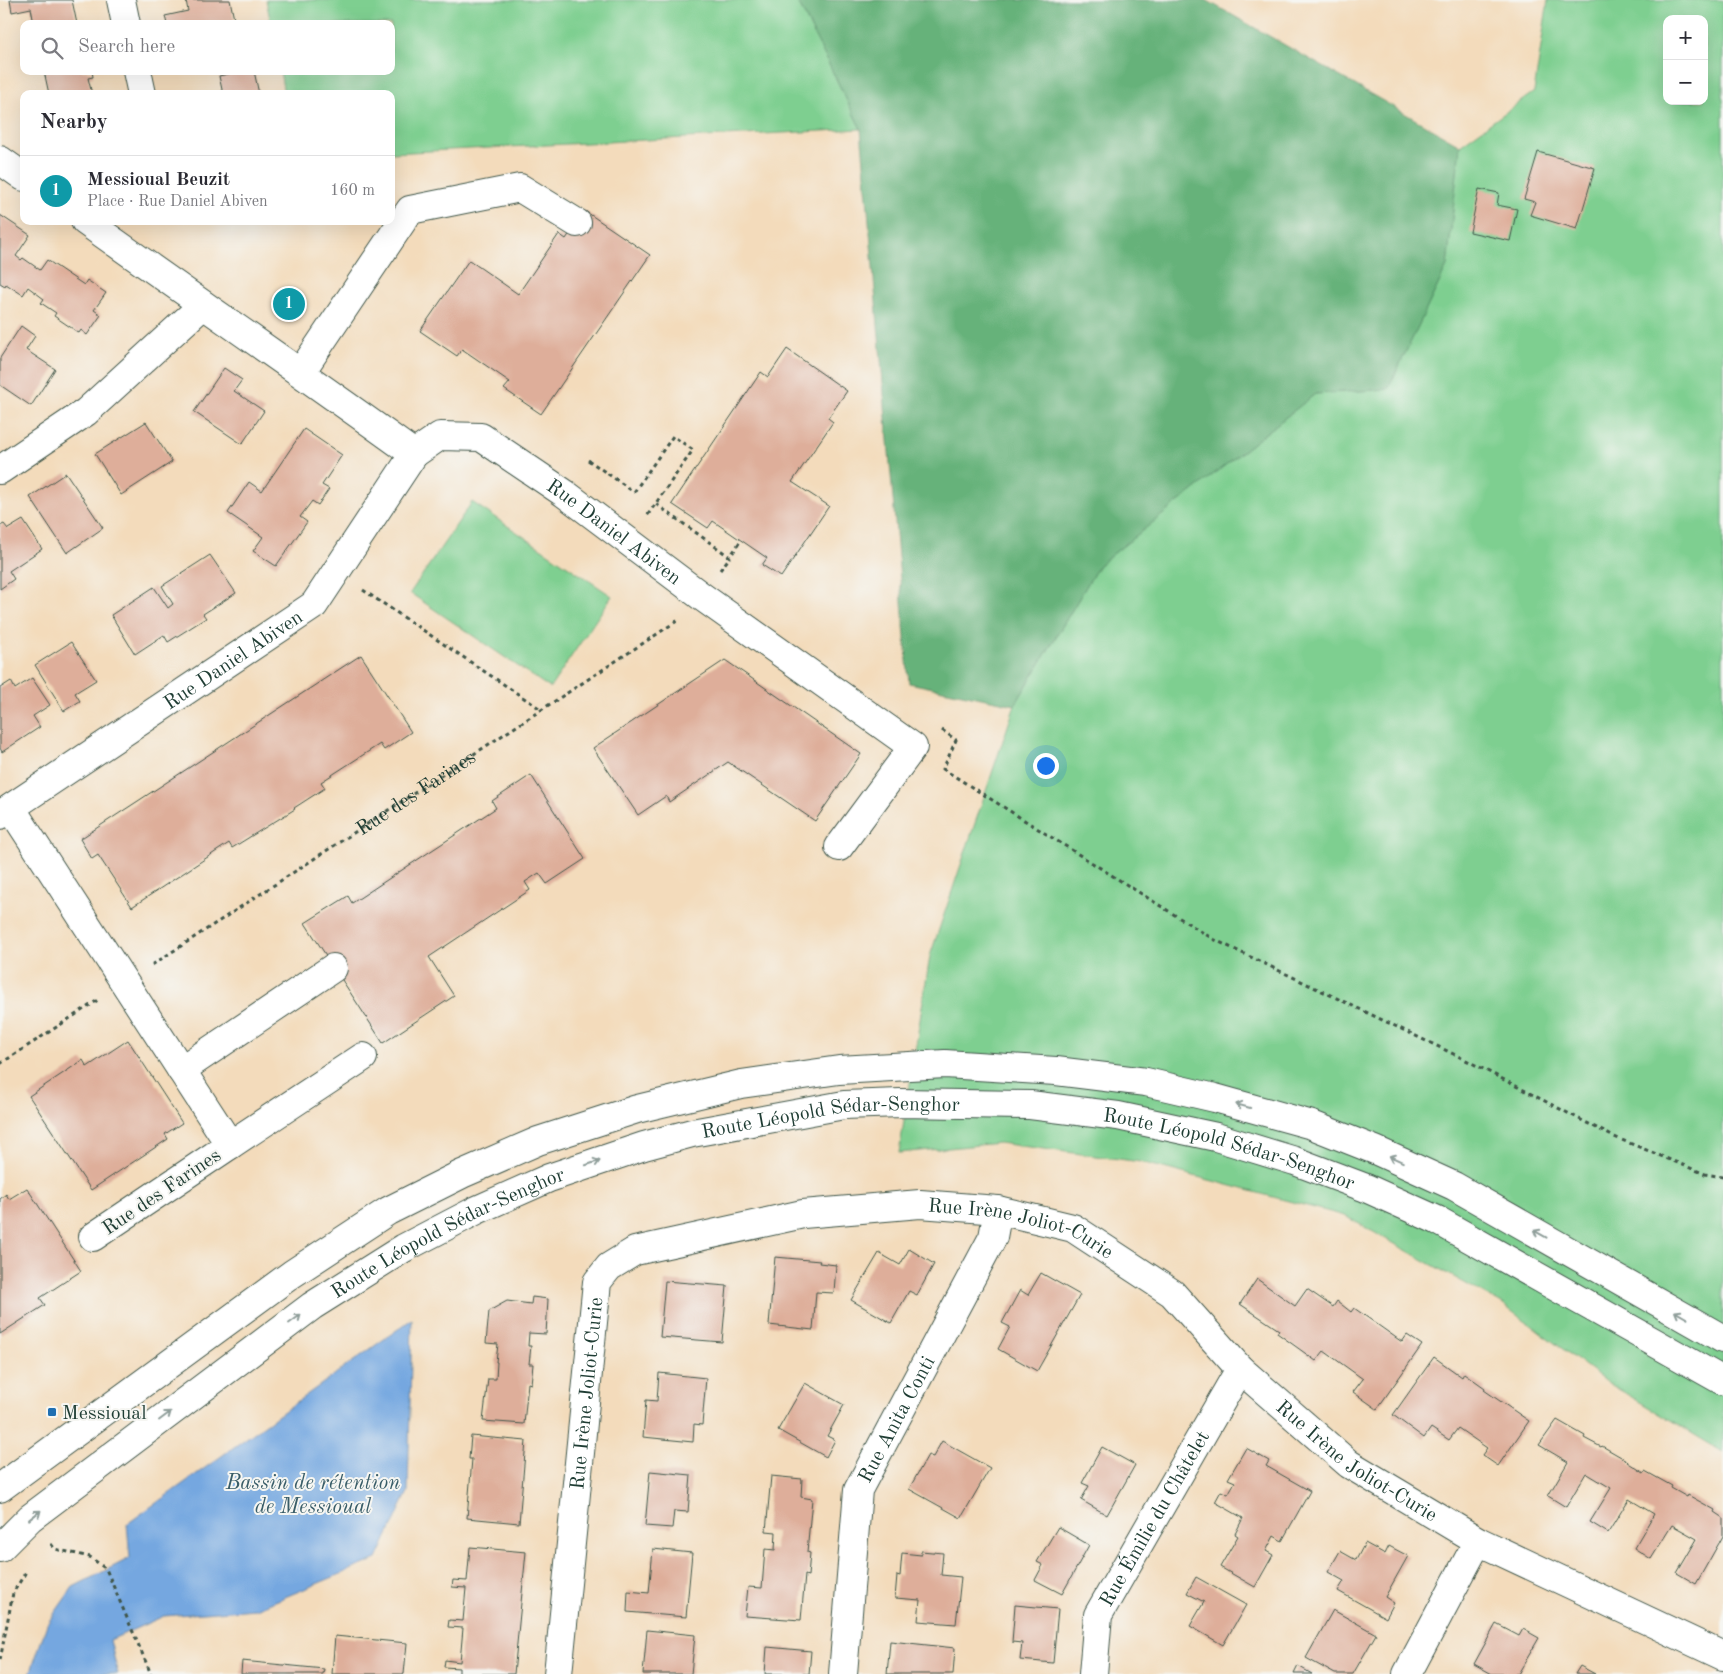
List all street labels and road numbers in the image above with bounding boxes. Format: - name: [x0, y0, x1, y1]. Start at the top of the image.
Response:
- street label: Rue Daniel Abiven: [542, 476, 684, 589]
- street label: Rue Daniel Abiven: [161, 607, 307, 714]
- street label: Rue des Farines: [353, 748, 480, 840]
- street label: Route Léopold Sédar-Senghor: [700, 1095, 960, 1143]
- street label: Route Léopold Sédar-Senghor: [1102, 1106, 1357, 1195]
- street label: Rue des Farines: [99, 1146, 225, 1240]
- street label: Route Léopold Sédar-Senghor: [328, 1166, 567, 1303]
- street label: Rue Irène Joliot-Curie: [927, 1197, 1116, 1263]
- street label: Rue Irène Joliot-Curie: [568, 1296, 607, 1491]
- street label: Rue Anita Conti: [856, 1353, 939, 1487]
- street label: Rue Irène Joliot-Curie: [1272, 1397, 1440, 1526]
- street label: Rue Émilie du Châtelet: [1097, 1428, 1214, 1610]

